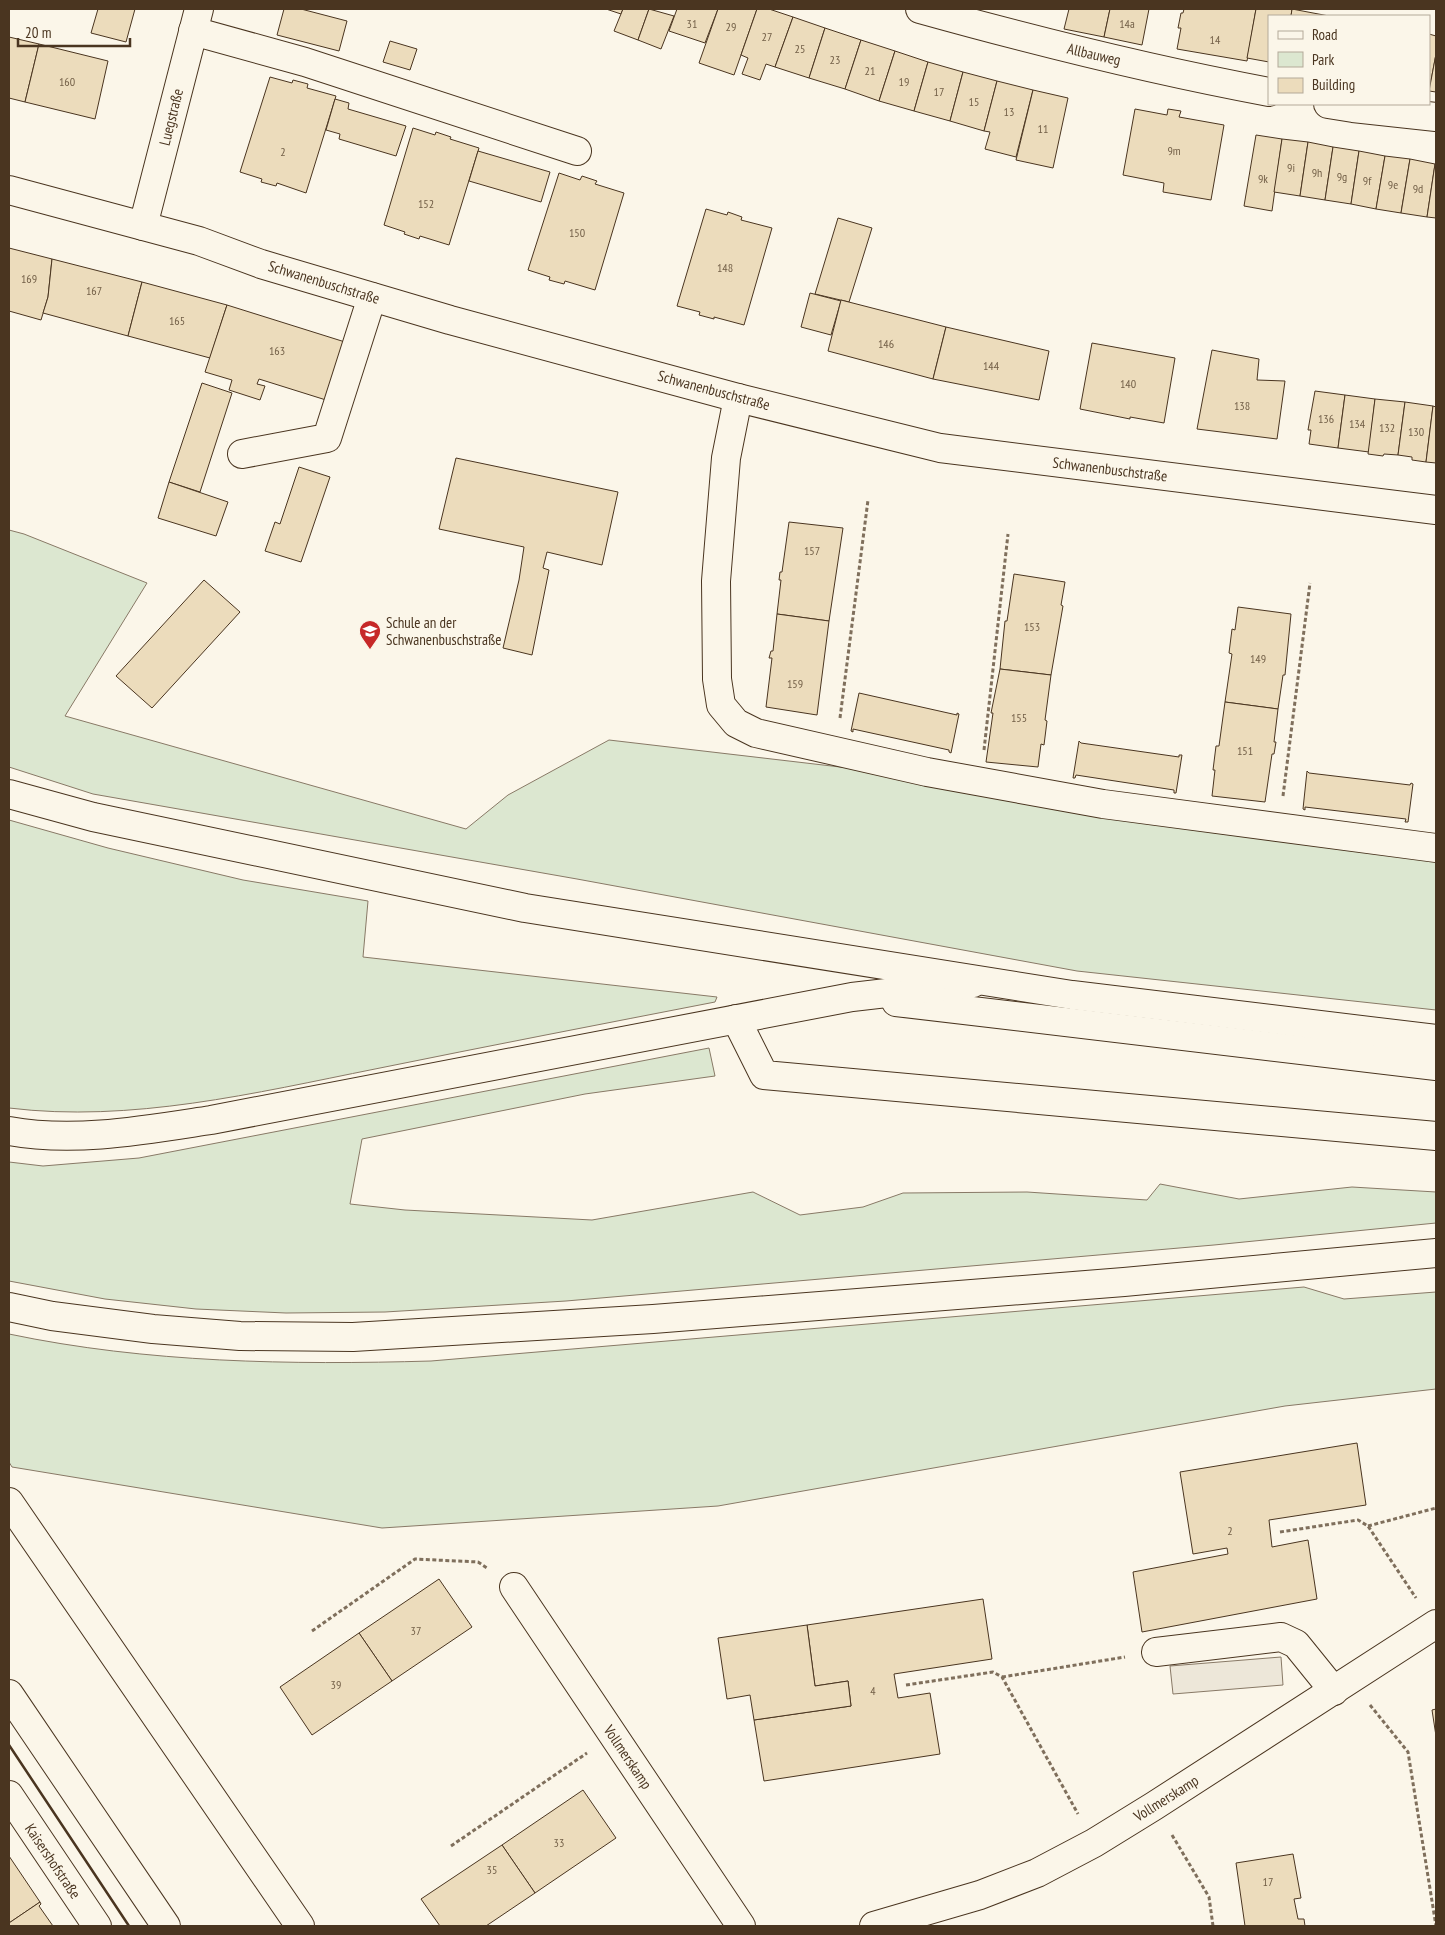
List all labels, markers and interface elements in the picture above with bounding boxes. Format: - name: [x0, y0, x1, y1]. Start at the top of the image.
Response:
- scale bar: [18, 15, 130, 47]
- legend: [1268, 15, 1430, 105]
- house number: 31: [687, 16, 697, 31]
- house number: 14a: [1119, 16, 1135, 31]
- house number: 29: [726, 19, 736, 34]
- text: 20 m: [25, 23, 51, 42]
- text: Road: [1312, 25, 1338, 44]
- house number: 27: [762, 29, 772, 44]
- house number: 14: [1210, 32, 1221, 47]
- street label: Allbauweg: [1065, 39, 1123, 69]
- house number: 25: [795, 41, 805, 56]
- text: Park: [1312, 50, 1334, 69]
- house number: 23: [830, 52, 840, 67]
- house number: 21: [865, 63, 875, 78]
- house number: 160: [59, 74, 75, 89]
- house number: 19: [899, 74, 909, 89]
- text: Building: [1312, 75, 1355, 94]
- house number: 17: [934, 84, 944, 99]
- street label: Luegstraße: [155, 87, 187, 147]
- house number: 15: [969, 94, 979, 109]
- house number: 13: [1004, 104, 1014, 119]
- house number: 11: [1038, 121, 1048, 136]
- house number: 9m: [1167, 143, 1181, 158]
- house number: 2: [280, 144, 286, 159]
- house number: 9i: [1287, 160, 1295, 175]
- house number: 9h: [1312, 165, 1322, 180]
- house number: 9g: [1337, 169, 1347, 184]
- house number: 9k: [1258, 171, 1268, 186]
- house number: 9f: [1363, 173, 1372, 188]
- house number: 9e: [1388, 177, 1398, 192]
- house number: 9d: [1413, 181, 1423, 196]
- house number: 152: [418, 196, 434, 211]
- house number: 150: [569, 225, 585, 240]
- street label: Schwanenbuschstraße: [266, 256, 382, 308]
- house number: 148: [717, 260, 733, 275]
- house number: 169: [21, 271, 37, 286]
- house number: 167: [86, 283, 102, 298]
- house number: 165: [169, 313, 185, 328]
- house number: 146: [878, 336, 894, 351]
- house number: 163: [269, 343, 285, 358]
- house number: 144: [983, 358, 1000, 373]
- street label: Schwanenbuschstraße: [656, 366, 772, 414]
- house number: 140: [1120, 376, 1136, 391]
- house number: 138: [1234, 398, 1250, 413]
- house number: 136: [1318, 411, 1334, 426]
- house number: 134: [1349, 416, 1366, 431]
- house number: 132: [1379, 420, 1395, 435]
- house number: 130: [1408, 424, 1424, 439]
- street label: Schwanenbuschstraße: [1052, 453, 1168, 485]
- house number: 157: [804, 543, 820, 558]
- place label: Schule an der Schwanenbuschstraße: [386, 613, 501, 649]
- school or university icon: Schule an der Schwanenbuschstraße: [358, 619, 382, 650]
- house number: 153: [1024, 619, 1040, 634]
- house number: 149: [1250, 651, 1266, 666]
- house number: 159: [787, 676, 803, 691]
- house number: 155: [1011, 710, 1027, 725]
- house number: 151: [1237, 743, 1253, 758]
- house number: 2: [1227, 1523, 1233, 1538]
- house number: 37: [411, 1623, 421, 1638]
- house number: 39: [331, 1677, 341, 1692]
- house number: 4: [870, 1683, 876, 1698]
- street label: Vollmerskamp: [599, 1721, 656, 1793]
- street label: Vollmerskamp: [1129, 1771, 1202, 1826]
- street label: Kaisershofstraße: [21, 1820, 85, 1902]
- house number: 33: [554, 1835, 564, 1850]
- house number: 35: [487, 1862, 497, 1877]
- house number: 17: [1263, 1874, 1273, 1889]

